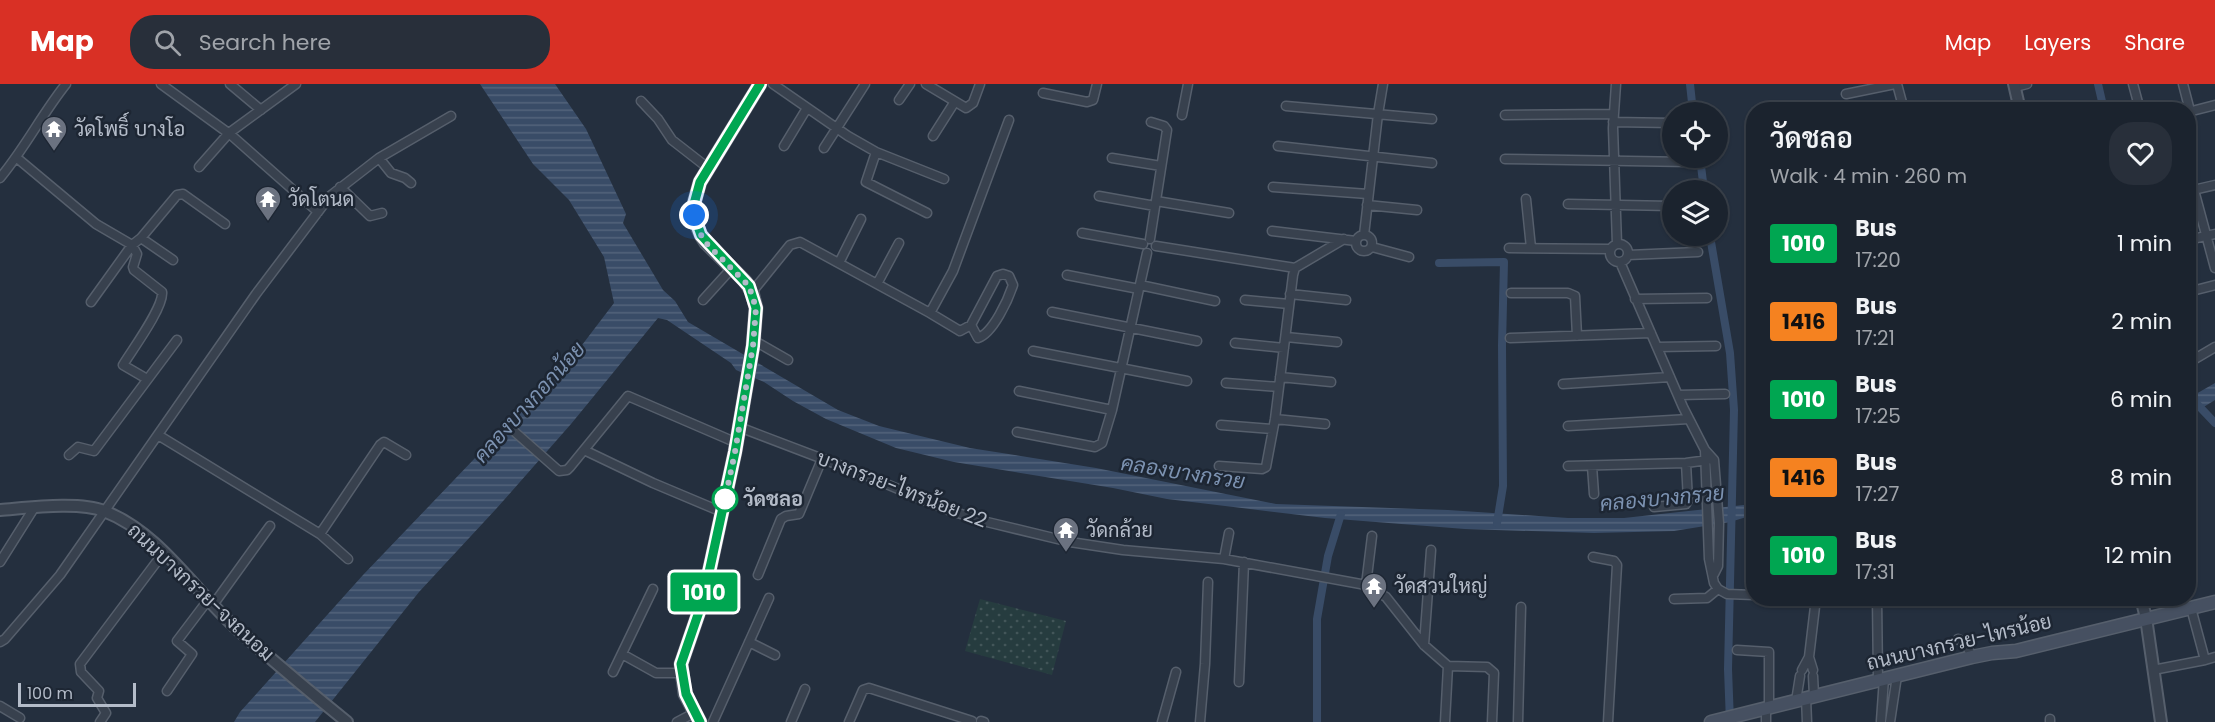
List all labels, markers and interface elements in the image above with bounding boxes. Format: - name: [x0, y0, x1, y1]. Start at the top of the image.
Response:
- search box: [130, 15, 550, 69]
- text: Map: [30, 22, 94, 61]
- icon: search: [151, 26, 184, 59]
- text: Search here: [199, 27, 331, 58]
- text: Map: [1945, 28, 1991, 57]
- text: Layers: [2024, 28, 2091, 57]
- text: Share: [2124, 28, 2185, 57]
- map controls: [1662, 102, 1728, 246]
- button: locate: [1662, 102, 1728, 168]
- place label: วัดโพธิ์ บางโอ: [74, 111, 185, 143]
- temple icon: วัดโพธิ์ บางโอ: [39, 114, 69, 152]
- text: วัดชลอ: [1770, 119, 1853, 158]
- button: heart: [2109, 122, 2172, 185]
- text: Walk · 4 min · 260 m: [1770, 162, 1967, 190]
- button: layers: [1662, 180, 1728, 246]
- temple icon: วัดโตนด: [253, 184, 283, 222]
- place label: วัดโตนด: [288, 185, 354, 213]
- your location: [679, 200, 709, 230]
- text: Bus: [1855, 213, 1897, 244]
- text: 1 min: [2117, 228, 2172, 259]
- text: 1010: [1782, 229, 1825, 258]
- text: 17:20: [1855, 246, 1901, 274]
- text: Bus: [1855, 291, 1897, 322]
- text: 2 min: [2111, 306, 2172, 337]
- text: 1416: [1782, 307, 1825, 336]
- text: 17:21: [1855, 324, 1895, 352]
- water label: คลองบางกอกน้อย: [467, 335, 591, 469]
- text: Bus: [1855, 369, 1897, 400]
- text: 6 min: [2110, 384, 2172, 415]
- text: 1010: [1782, 385, 1825, 414]
- text: 17:25: [1855, 402, 1901, 430]
- street label: บางกรวย-ไทรน้อย 22: [813, 444, 991, 534]
- text: Bus: [1855, 447, 1897, 478]
- water label: คลองบางกรวย: [1119, 448, 1247, 496]
- text: 8 min: [2110, 462, 2172, 493]
- text: 1416: [1782, 463, 1825, 492]
- water label: คลองบางกรวย: [1598, 478, 1726, 518]
- text: 17:27: [1855, 480, 1899, 508]
- place label: วัดชลอ: [743, 485, 803, 513]
- marker: วัดชลอ: [712, 486, 738, 512]
- temple icon: วัดกล้วย: [1051, 515, 1081, 553]
- place label: วัดกล้วย: [1086, 516, 1153, 544]
- street label: ถนนบางกรวย-จงถนอม: [122, 517, 280, 667]
- text: Bus: [1855, 525, 1897, 556]
- text: 12 min: [2104, 540, 2172, 571]
- text: 1010: [1782, 541, 1825, 570]
- text: 17:31: [1855, 558, 1895, 586]
- temple icon: วัดสวนใหญ่: [1359, 571, 1389, 609]
- line badge: 1010: [662, 572, 746, 612]
- place label: วัดสวนใหญ่: [1394, 572, 1488, 600]
- text: 1010: [682, 578, 726, 607]
- street label: ถนนบางกรวย-ไทรน้อย: [1864, 607, 2054, 677]
- scale bar: [18, 680, 136, 708]
- text: 100 m: [27, 682, 73, 705]

